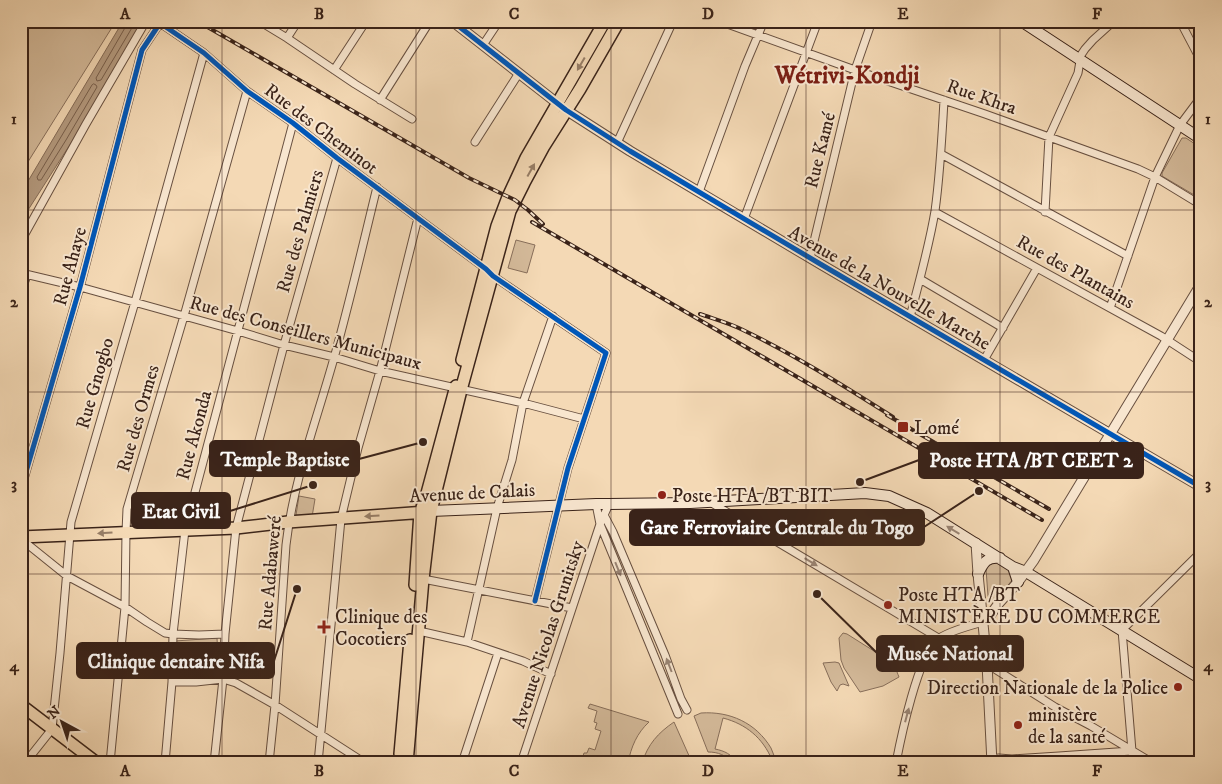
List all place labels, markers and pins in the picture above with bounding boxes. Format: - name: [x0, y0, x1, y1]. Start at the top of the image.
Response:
- place label: Lomé: [914, 417, 959, 440]
- marker: Lomé: [896, 420, 910, 434]
- callout: Temple Baptiste: [210, 441, 359, 476]
- callout: Poste HTA /BT CEET 2: [919, 443, 1143, 478]
- place label: Poste HTA /BT BIT: [672, 485, 833, 508]
- marker: Poste HTA /BT BIT: [656, 489, 668, 501]
- callout: Etat Civil: [132, 493, 230, 528]
- callout: Gare Ferroviaire Centrale du Togo: [630, 510, 924, 545]
- place label: Poste HTA /BT MINISTÈRE DU COMMERCE: [898, 584, 1160, 629]
- marker: Poste HTA /BT MINISTÈRE DU COMMERCE: [882, 599, 894, 611]
- place label: Clinique des Cocotiers: [335, 606, 427, 651]
- marker: Clinique des Cocotiers: [317, 620, 331, 634]
- callout: Musée National: [877, 636, 1023, 671]
- callout: Clinique dentaire Nifa: [77, 643, 274, 678]
- place label: Direction Nationale de la Police: [927, 677, 1168, 700]
- marker: Direction Nationale de la Police: [1172, 681, 1184, 693]
- place label: ministère de la santé: [1028, 704, 1106, 749]
- marker: ministère de la santé: [1012, 719, 1024, 731]

